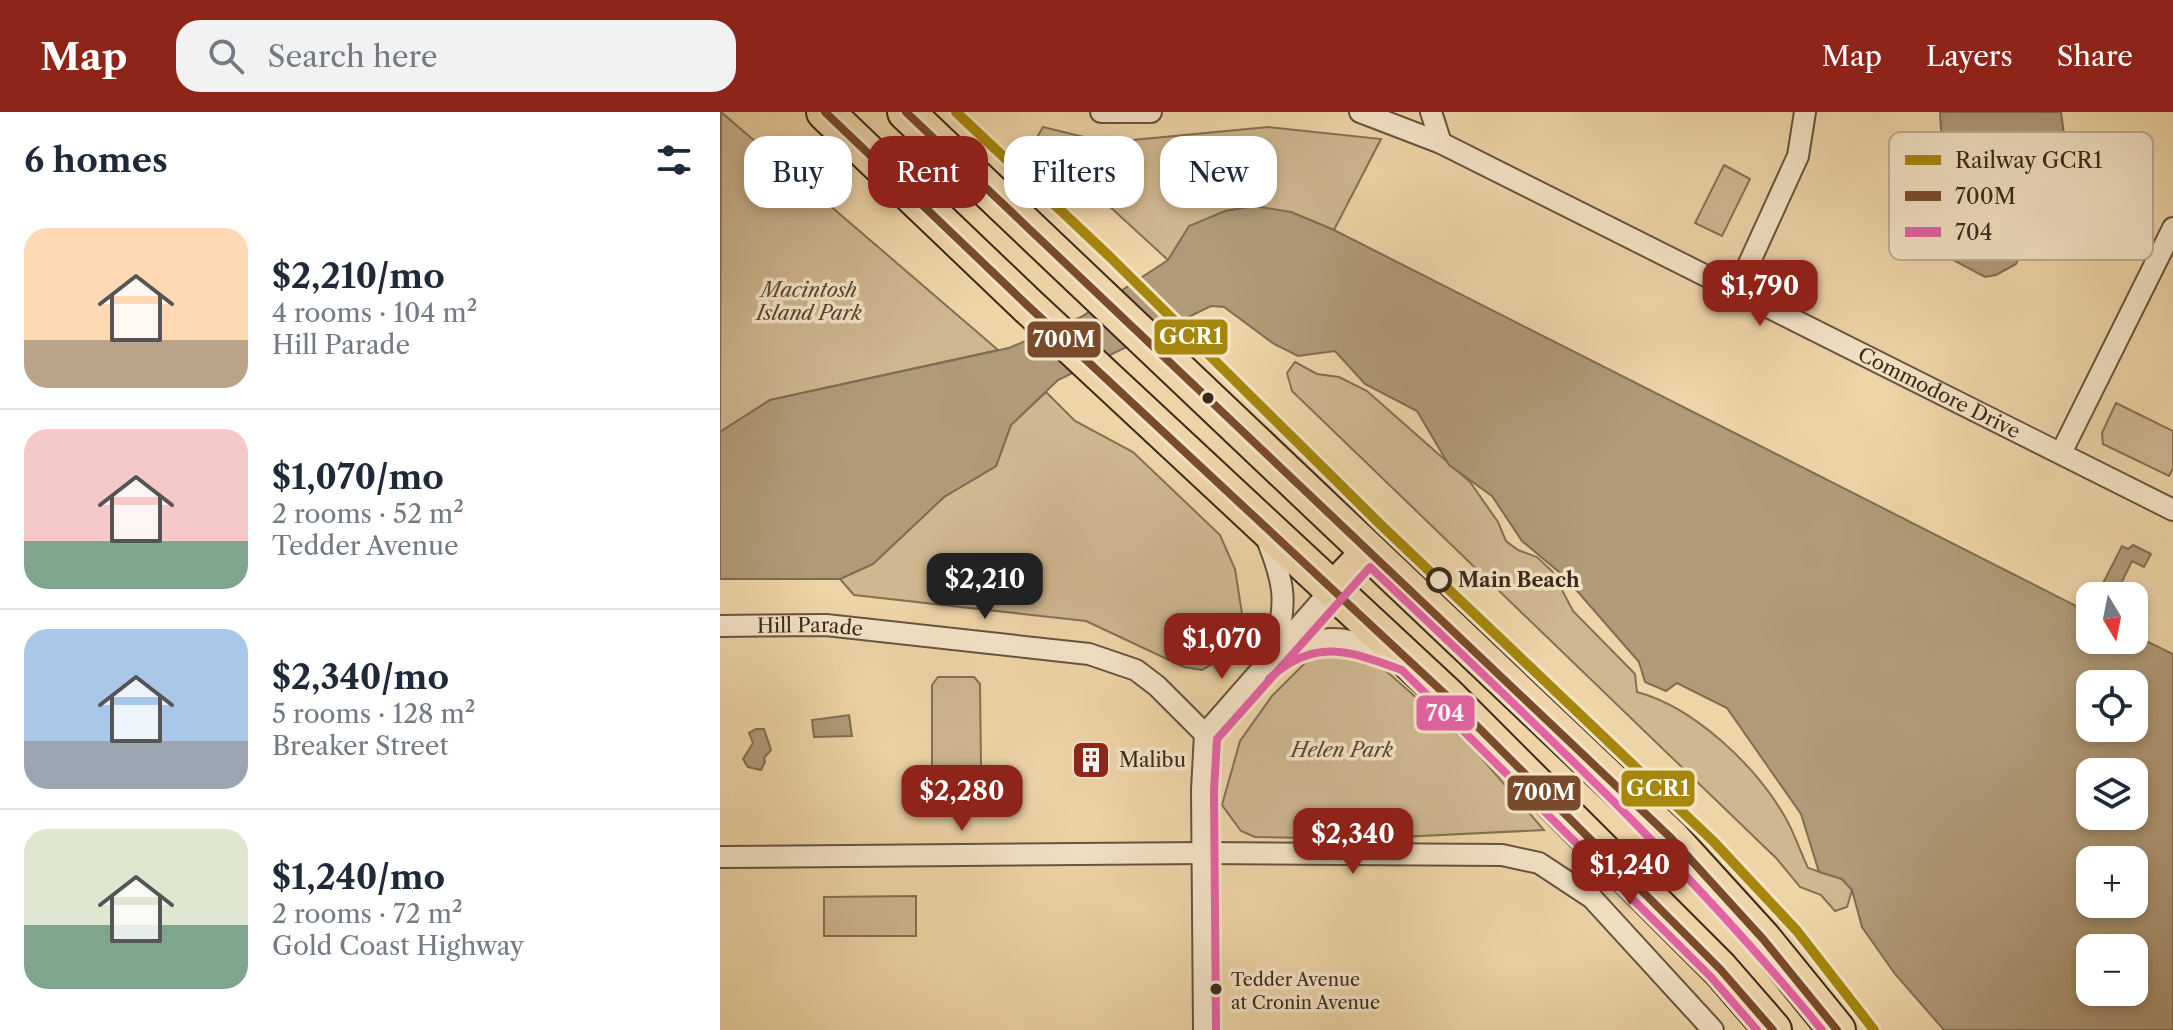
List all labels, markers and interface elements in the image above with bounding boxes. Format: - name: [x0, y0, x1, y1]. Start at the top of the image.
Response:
- search box: [176, 20, 736, 92]
- text: Map: [40, 33, 128, 80]
- icon: search: [204, 34, 248, 78]
- text: Search here: [268, 38, 438, 75]
- text: Map: [1822, 39, 1882, 73]
- text: Layers: [1926, 39, 2013, 73]
- text: Share: [2057, 39, 2133, 73]
- legend: [1889, 132, 2153, 260]
- chip: Buy: [744, 136, 852, 208]
- chip: Rent: [868, 136, 988, 208]
- chip: Filters: [1004, 136, 1144, 208]
- chip: New: [1160, 136, 1277, 208]
- icon: filters: [652, 138, 696, 182]
- text: 6 homes: [24, 139, 168, 181]
- text: Railway GCR1: [1955, 147, 2103, 174]
- text: 700M: [1955, 183, 2016, 210]
- text: 704: [1955, 219, 1993, 246]
- text: $2,210/mo: [272, 255, 445, 297]
- icon: home: [88, 260, 184, 356]
- pin: $1,790: [1695, 260, 1825, 328]
- text: $1,790: [1721, 270, 1799, 302]
- park label: Macintosh Island Park: [754, 278, 862, 325]
- text: 4 rooms · 104 m²: [272, 297, 477, 329]
- line badge: GCR1: [1153, 318, 1229, 356]
- line badge: 700M: [1026, 320, 1102, 359]
- text: GCR1: [1159, 323, 1223, 350]
- text: 700M: [1033, 326, 1095, 353]
- text: Hill Parade: [272, 329, 410, 361]
- street label: Commodore Drive: [1854, 342, 2024, 443]
- unlabelled marker: [1200, 390, 1216, 406]
- text: $1,070/mo: [272, 456, 444, 498]
- icon: home: [88, 461, 184, 557]
- text: 2 rooms · 52 m²: [272, 498, 464, 530]
- text: Tedder Avenue: [272, 530, 459, 562]
- pin: $2,210: [920, 553, 1050, 621]
- text: $2,210: [945, 563, 1025, 595]
- marker: Main Beach: [1427, 568, 1451, 592]
- place label: Main Beach: [1458, 568, 1580, 592]
- north arrow: [2076, 582, 2148, 654]
- map controls: [2076, 582, 2148, 1006]
- street label: Hill Parade: [757, 613, 864, 641]
- pin: $1,070: [1157, 613, 1287, 681]
- text: $1,070: [1182, 623, 1262, 655]
- text: $2,340/mo: [272, 656, 449, 698]
- icon: home: [88, 661, 184, 757]
- button: locate: [2076, 670, 2148, 742]
- line badge: 704: [1415, 694, 1476, 732]
- text: 5 rooms · 128 m²: [272, 698, 475, 730]
- text: 704: [1426, 700, 1464, 727]
- text: Breaker Street: [272, 730, 449, 762]
- park label: Helen Park: [1289, 738, 1394, 762]
- building icon: Malibu: [1070, 739, 1112, 781]
- place label: Malibu: [1119, 748, 1186, 772]
- button: layers: [2076, 758, 2148, 830]
- pin: $2,280: [897, 765, 1027, 833]
- line badge: GCR1: [1620, 769, 1696, 808]
- line badge: 700M: [1506, 774, 1582, 812]
- text: $2,280: [920, 775, 1004, 807]
- text: GCR1: [1626, 775, 1690, 802]
- text: 700M: [1513, 779, 1575, 806]
- pin: $2,340: [1288, 808, 1418, 876]
- text: $2,340: [1311, 818, 1395, 850]
- pin: $1,240: [1565, 839, 1695, 907]
- button: +: [2076, 846, 2148, 918]
- text: $1,240: [1590, 849, 1670, 881]
- text: $1,240/mo: [272, 856, 445, 898]
- icon: home: [88, 861, 184, 957]
- text: 2 rooms · 72 m²: [272, 898, 463, 930]
- text: Gold Coast Highway: [272, 930, 524, 962]
- button: −: [2076, 934, 2148, 1006]
- place label: Tedder Avenue at Cronin Avenue: [1231, 969, 1380, 1014]
- marker: Tedder Avenue at Cronin Avenue: [1208, 981, 1224, 997]

